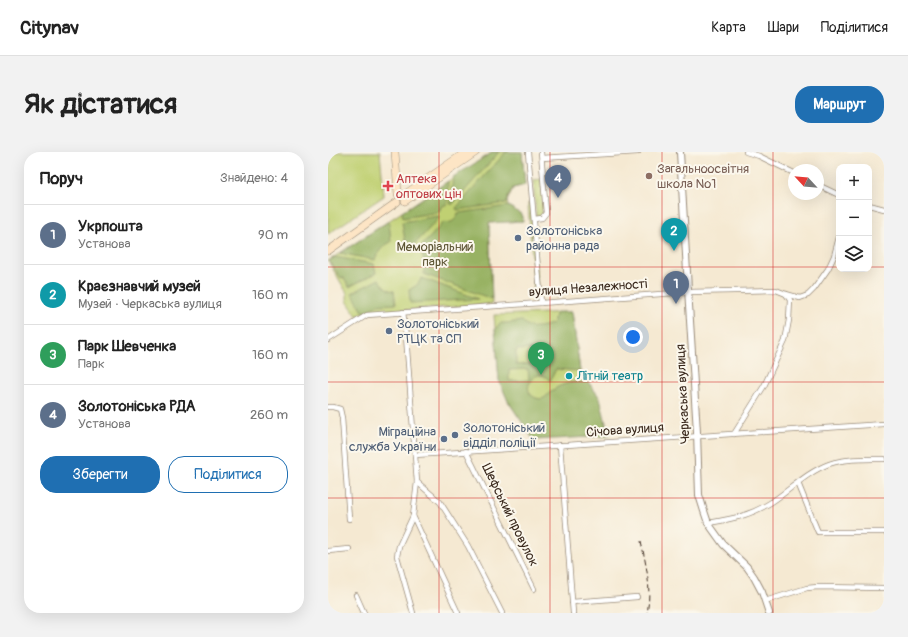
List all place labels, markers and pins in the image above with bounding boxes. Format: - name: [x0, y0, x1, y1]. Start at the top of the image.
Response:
- place label: Загальноосвітня школа №1: [657, 161, 749, 192]
- pin: 4: [545, 165, 571, 198]
- place label: Аптека оптових цін: [396, 171, 462, 202]
- marker: Загальноосвітня школа №1: [644, 171, 654, 181]
- marker: Аптека оптових цін: [383, 181, 393, 191]
- pin: 2: [661, 218, 687, 251]
- place label: Золотоніська районна рада: [526, 223, 602, 254]
- marker: Золотоніська районна рада: [513, 233, 523, 243]
- pin: 1: [663, 271, 689, 304]
- place label: Золотоніський РТЦК та СП: [397, 316, 479, 347]
- marker: Золотоніський РТЦК та СП: [384, 326, 394, 336]
- pin: 3: [528, 342, 554, 375]
- place label: Літній театр: [576, 368, 643, 384]
- marker: Літній театр: [564, 371, 574, 381]
- place label: Золотоніський відділ поліції: [463, 420, 545, 451]
- place label: Міграційна служба України: [349, 424, 436, 455]
- marker: Золотоніський відділ поліції: [450, 430, 460, 440]
- marker: Міграційна служба України: [439, 434, 449, 444]

